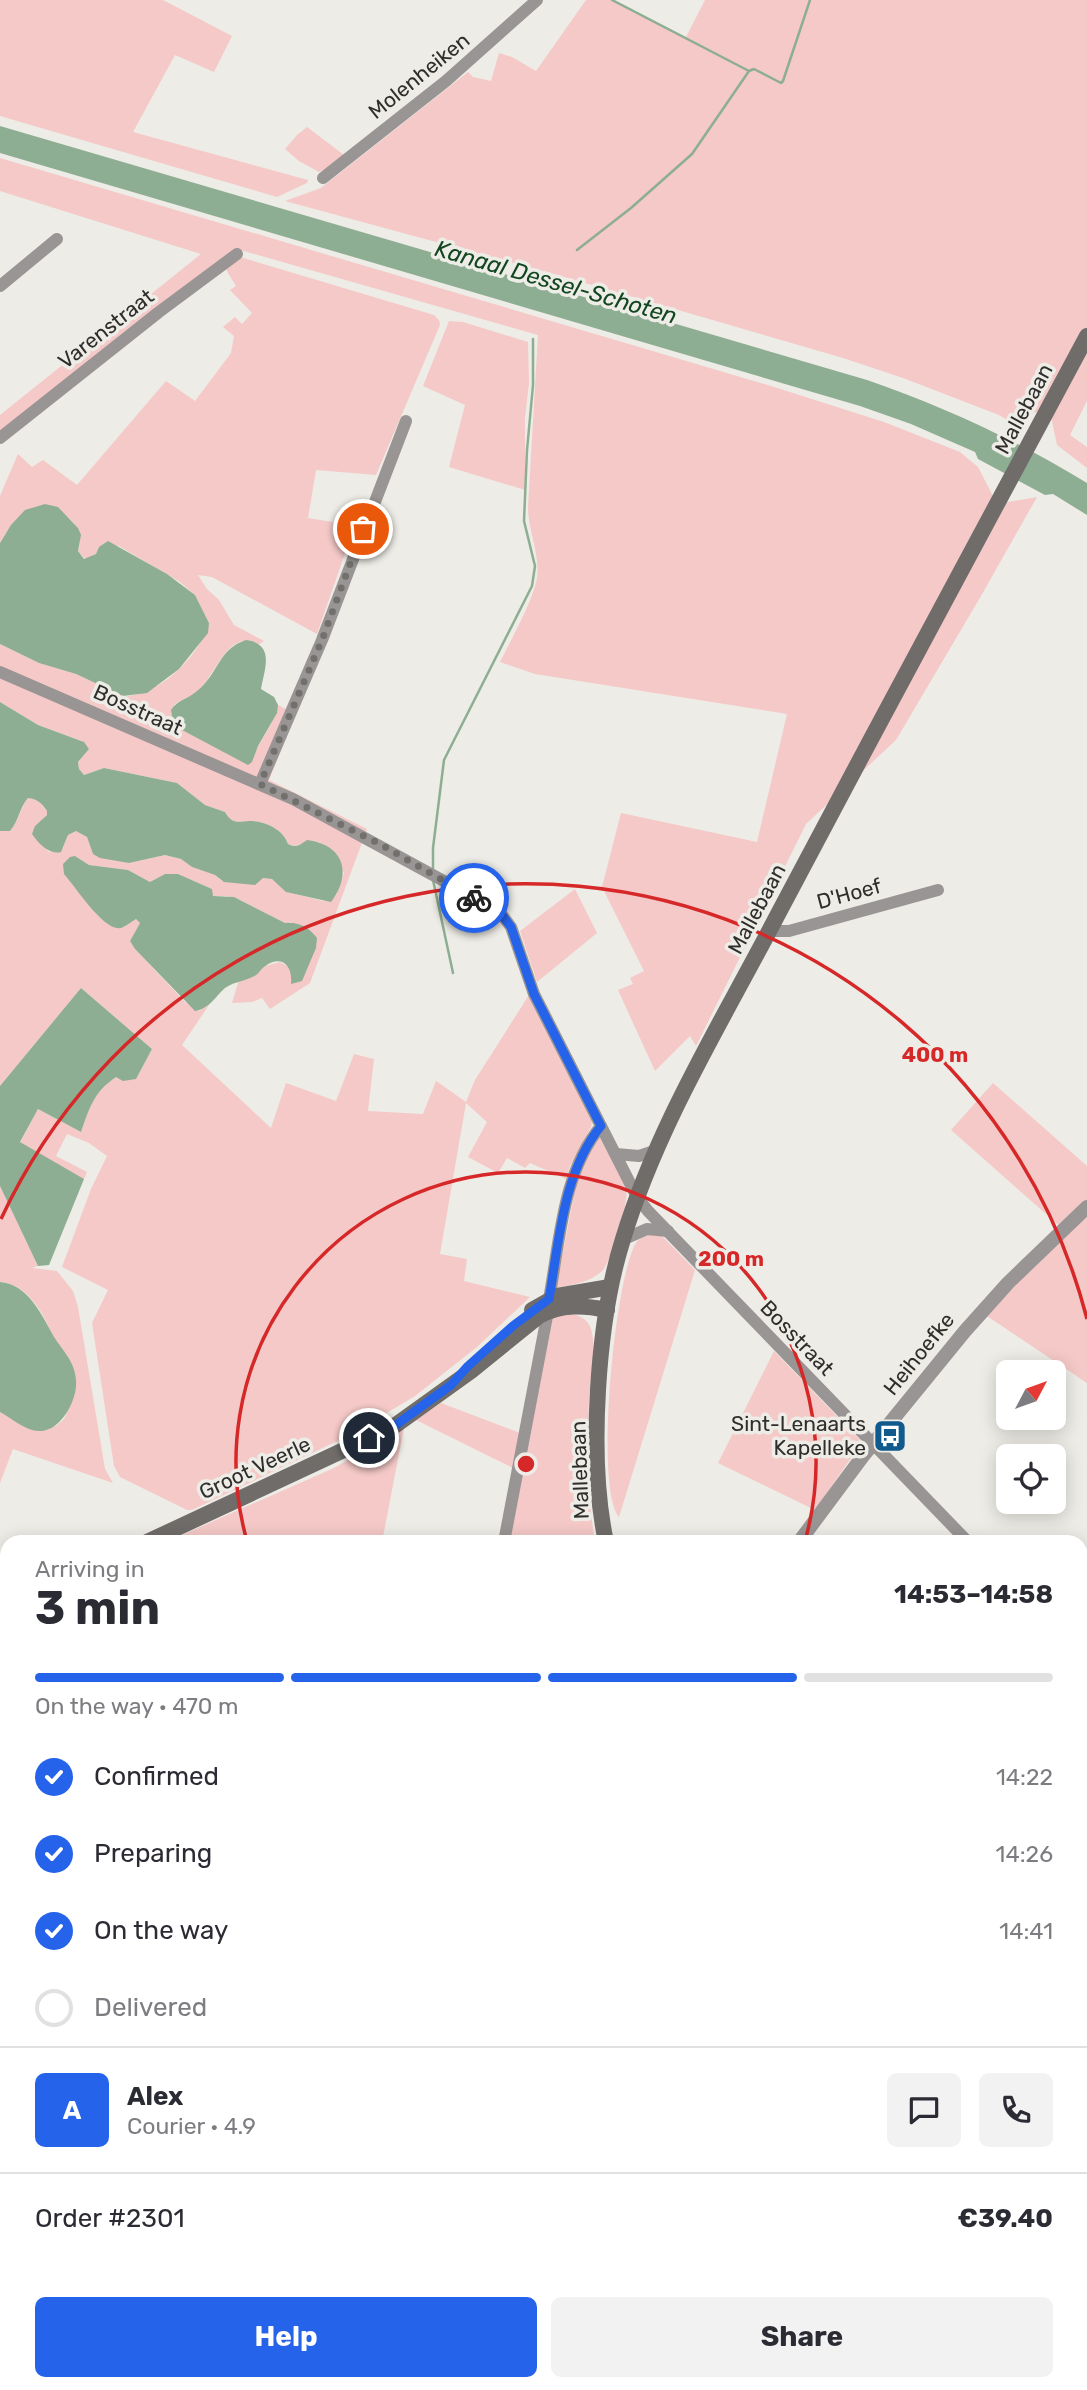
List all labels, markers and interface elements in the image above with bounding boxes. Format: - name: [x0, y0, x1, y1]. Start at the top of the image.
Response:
- street label: Molenheiken: [363, 27, 474, 124]
- water label: Kanaal Dessel-Schoten: [432, 234, 680, 330]
- street label: Varenstraat: [53, 284, 158, 374]
- street label: Mallebaan: [989, 359, 1058, 458]
- pin: [333, 499, 393, 559]
- icon: bag: [344, 510, 382, 548]
- street label: Bosstraat: [90, 679, 187, 740]
- street label: Mallebaan: [722, 859, 791, 958]
- courier: [439, 863, 509, 933]
- street label: D'Hoef: [814, 873, 884, 914]
- icon: bike: [455, 879, 493, 917]
- text: 400 m: [902, 1042, 968, 1067]
- text: 200 m: [698, 1246, 764, 1271]
- street label: Bosstraat: [755, 1295, 839, 1380]
- street label: Heihoefke: [878, 1308, 959, 1400]
- north arrow: [996, 1360, 1066, 1430]
- map controls: [996, 1360, 1066, 1514]
- pin: [339, 1408, 399, 1468]
- place label: Sint-Lenaarts Kapelleke: [731, 1411, 866, 1460]
- bus stop icon: Sint-Lenaarts Kapelleke: [871, 1417, 909, 1455]
- icon: home: [350, 1419, 388, 1457]
- street label: Mallebaan: [565, 1420, 594, 1520]
- street label: Groot Veerle: [195, 1431, 314, 1504]
- button: locate: [996, 1444, 1066, 1514]
- centre of rings: [514, 1452, 538, 1476]
- text: Arriving in: [35, 1555, 145, 1583]
- text: 14:53–14:58: [894, 1579, 1053, 1610]
- text: 3 min: [35, 1581, 160, 1636]
- text: On the way · 470 m: [35, 1692, 239, 1720]
- icon: check: [35, 1758, 73, 1796]
- text: Confirmed: [94, 1761, 219, 1792]
- text: 14:22: [996, 1763, 1053, 1791]
- icon: check: [35, 1835, 73, 1873]
- text: Preparing: [94, 1838, 212, 1869]
- text: 14:26: [996, 1840, 1053, 1868]
- icon: check: [35, 1912, 73, 1950]
- text: On the way: [94, 1915, 228, 1946]
- text: 14:41: [999, 1917, 1053, 1945]
- text: Delivered: [94, 1992, 207, 2023]
- button: chat: [887, 2073, 961, 2147]
- button: phone: [979, 2073, 1053, 2147]
- text: Alex: [127, 2081, 183, 2112]
- text: A: [63, 2095, 81, 2126]
- text: Courier · 4.9: [127, 2112, 256, 2140]
- text: Order #2301: [35, 2203, 185, 2234]
- text: €39.40: [957, 2203, 1053, 2234]
- button: Help: [35, 2297, 537, 2377]
- button: Share: [551, 2297, 1053, 2377]

